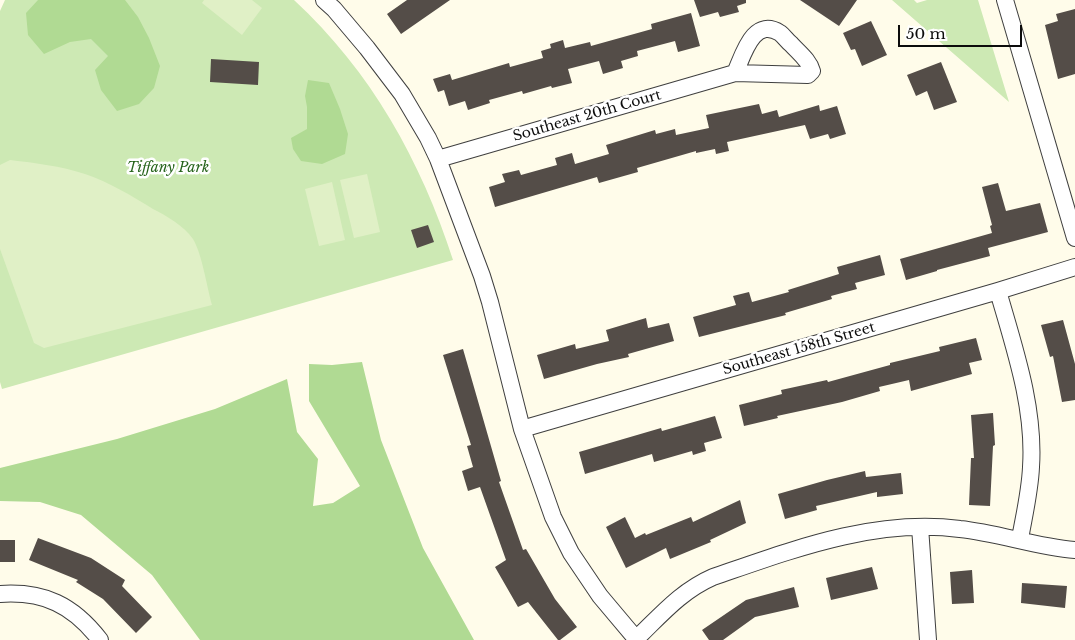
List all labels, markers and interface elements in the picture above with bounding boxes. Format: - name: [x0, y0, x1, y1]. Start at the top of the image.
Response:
- scale bar: [900, 15, 1024, 47]
- text: 50 m: [906, 24, 946, 43]
- street label: Southeast 20th Court: [511, 87, 663, 145]
- park label: Tiffany Park: [127, 160, 209, 176]
- street label: Southeast 158th Street: [721, 319, 877, 379]

